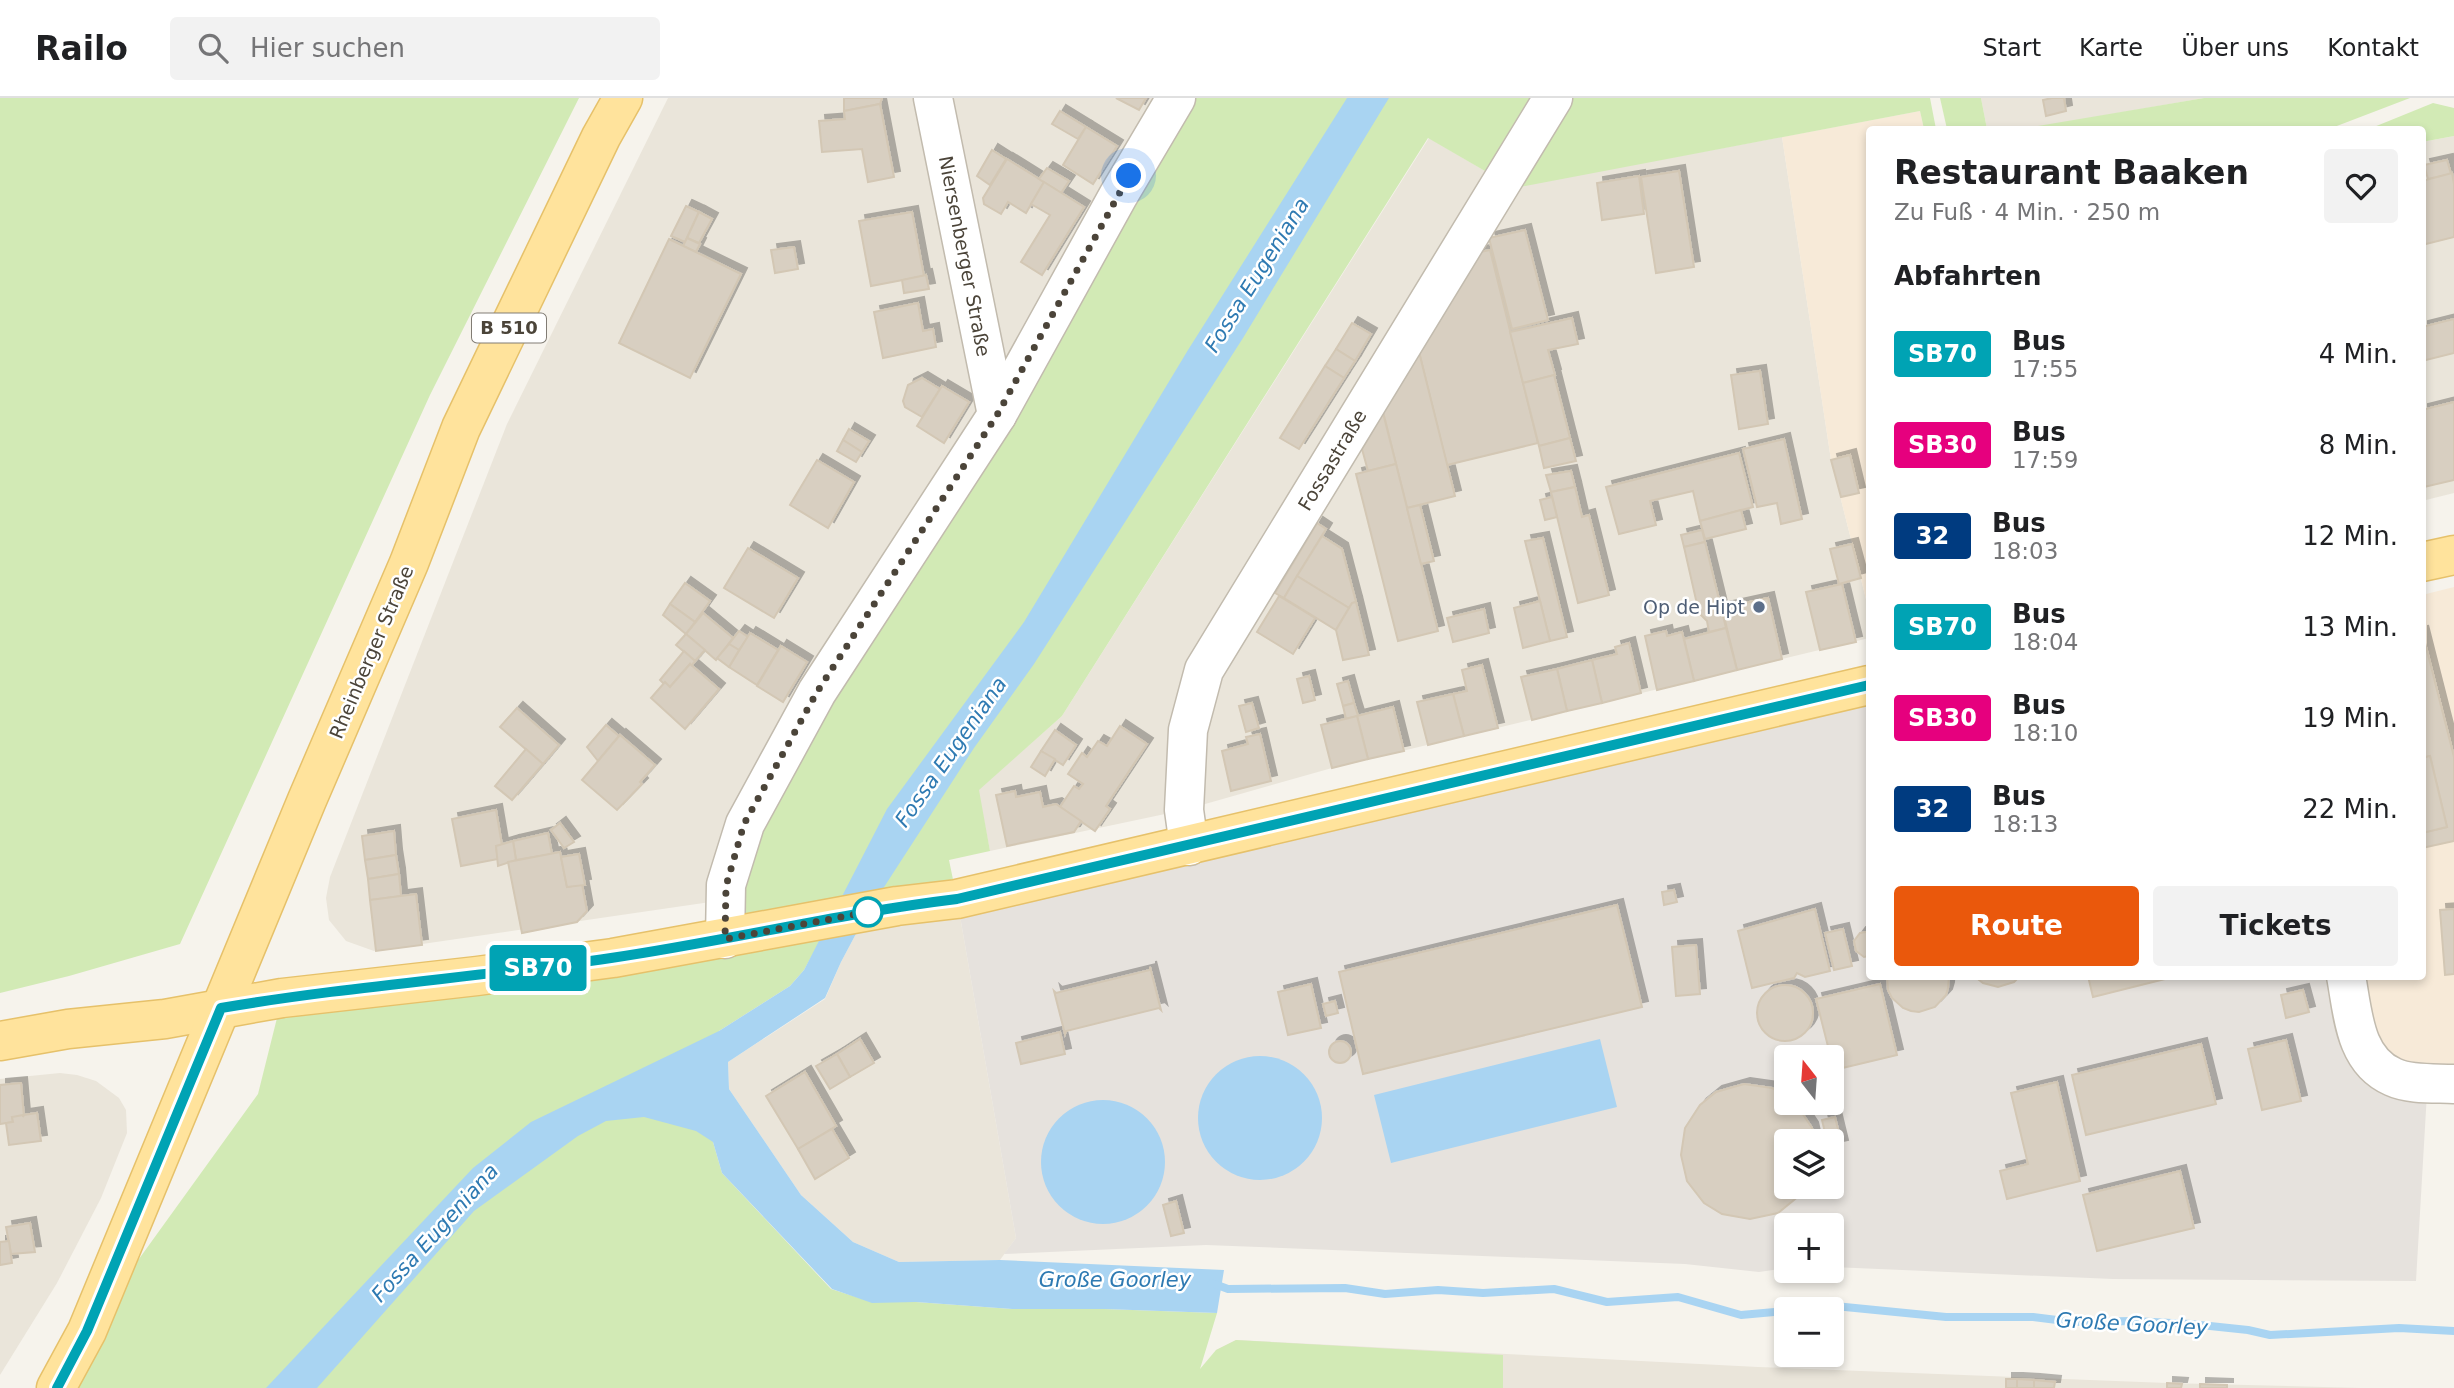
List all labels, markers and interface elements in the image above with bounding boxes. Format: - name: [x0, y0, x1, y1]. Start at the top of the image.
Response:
- search box: [170, 17, 660, 80]
- text: Railo: [35, 29, 128, 68]
- icon: search: [194, 29, 232, 67]
- text: Hier suchen: [250, 33, 405, 63]
- text: Start: [1982, 34, 2041, 62]
- text: Karte: [2079, 34, 2143, 62]
- text: Über uns: [2181, 34, 2289, 62]
- text: Kontakt: [2327, 34, 2419, 62]
- button: heart: [2324, 149, 2398, 223]
- text: Restaurant Baaken: [1894, 153, 2249, 192]
- street label: Niersenberger Straße: [935, 154, 995, 358]
- your location: [1111, 158, 1146, 193]
- water label: Fossa Eugeniana: [1200, 193, 1314, 357]
- text: Zu Fuß · 4 Min. · 250 m: [1894, 199, 2160, 225]
- text: Abfahrten: [1894, 261, 2042, 291]
- road number: B 510: [472, 313, 546, 342]
- text: Bus: [2012, 326, 2066, 356]
- text: 4 Min.: [2319, 339, 2398, 369]
- text: SB70: [1908, 340, 1977, 368]
- text: 17:55: [2012, 356, 2078, 382]
- street label: Fossastraße: [1293, 406, 1371, 514]
- text: Bus: [2012, 417, 2066, 447]
- text: 8 Min.: [2319, 430, 2398, 460]
- text: SB30: [1908, 431, 1977, 459]
- text: 17:59: [2012, 447, 2078, 473]
- text: Bus: [1992, 508, 2046, 538]
- text: 12 Min.: [2302, 521, 2398, 551]
- text: 32: [1916, 522, 1949, 550]
- text: 18:03: [1992, 538, 2058, 564]
- street label: Rheinberger Straße: [325, 562, 417, 742]
- place label: Op de Hipt: [1643, 596, 1745, 618]
- marker: Op de Hipt: [1751, 599, 1767, 615]
- text: Bus: [2012, 599, 2066, 629]
- text: 13 Min.: [2302, 612, 2398, 642]
- text: SB70: [1908, 613, 1977, 641]
- text: 18:04: [2012, 629, 2078, 655]
- water label: Fossa Eugeniana: [890, 672, 1012, 832]
- text: Bus: [2012, 690, 2066, 720]
- text: 19 Min.: [2302, 703, 2398, 733]
- text: SB30: [1908, 704, 1977, 732]
- text: 18:10: [2012, 720, 2078, 746]
- text: Bus: [1992, 781, 2046, 811]
- text: 22 Min.: [2302, 794, 2398, 824]
- text: 32: [1916, 795, 1949, 823]
- text: 18:13: [1992, 811, 2058, 837]
- button: Route: [1894, 886, 2139, 966]
- button: Tickets: [2153, 886, 2398, 966]
- unlabelled marker: [853, 897, 883, 927]
- line badge: SB70: [489, 945, 587, 991]
- text: SB70: [504, 954, 572, 982]
- north arrow: [1774, 1045, 1844, 1115]
- map controls: [1774, 1045, 1844, 1367]
- button: layers: [1774, 1129, 1844, 1199]
- water label: Fossa Eugeniana: [367, 1159, 503, 1307]
- button: +: [1774, 1213, 1844, 1283]
- water label: Große Goorley: [1039, 1268, 1192, 1292]
- button: −: [1774, 1297, 1844, 1367]
- water label: Große Goorley: [2055, 1308, 2209, 1340]

